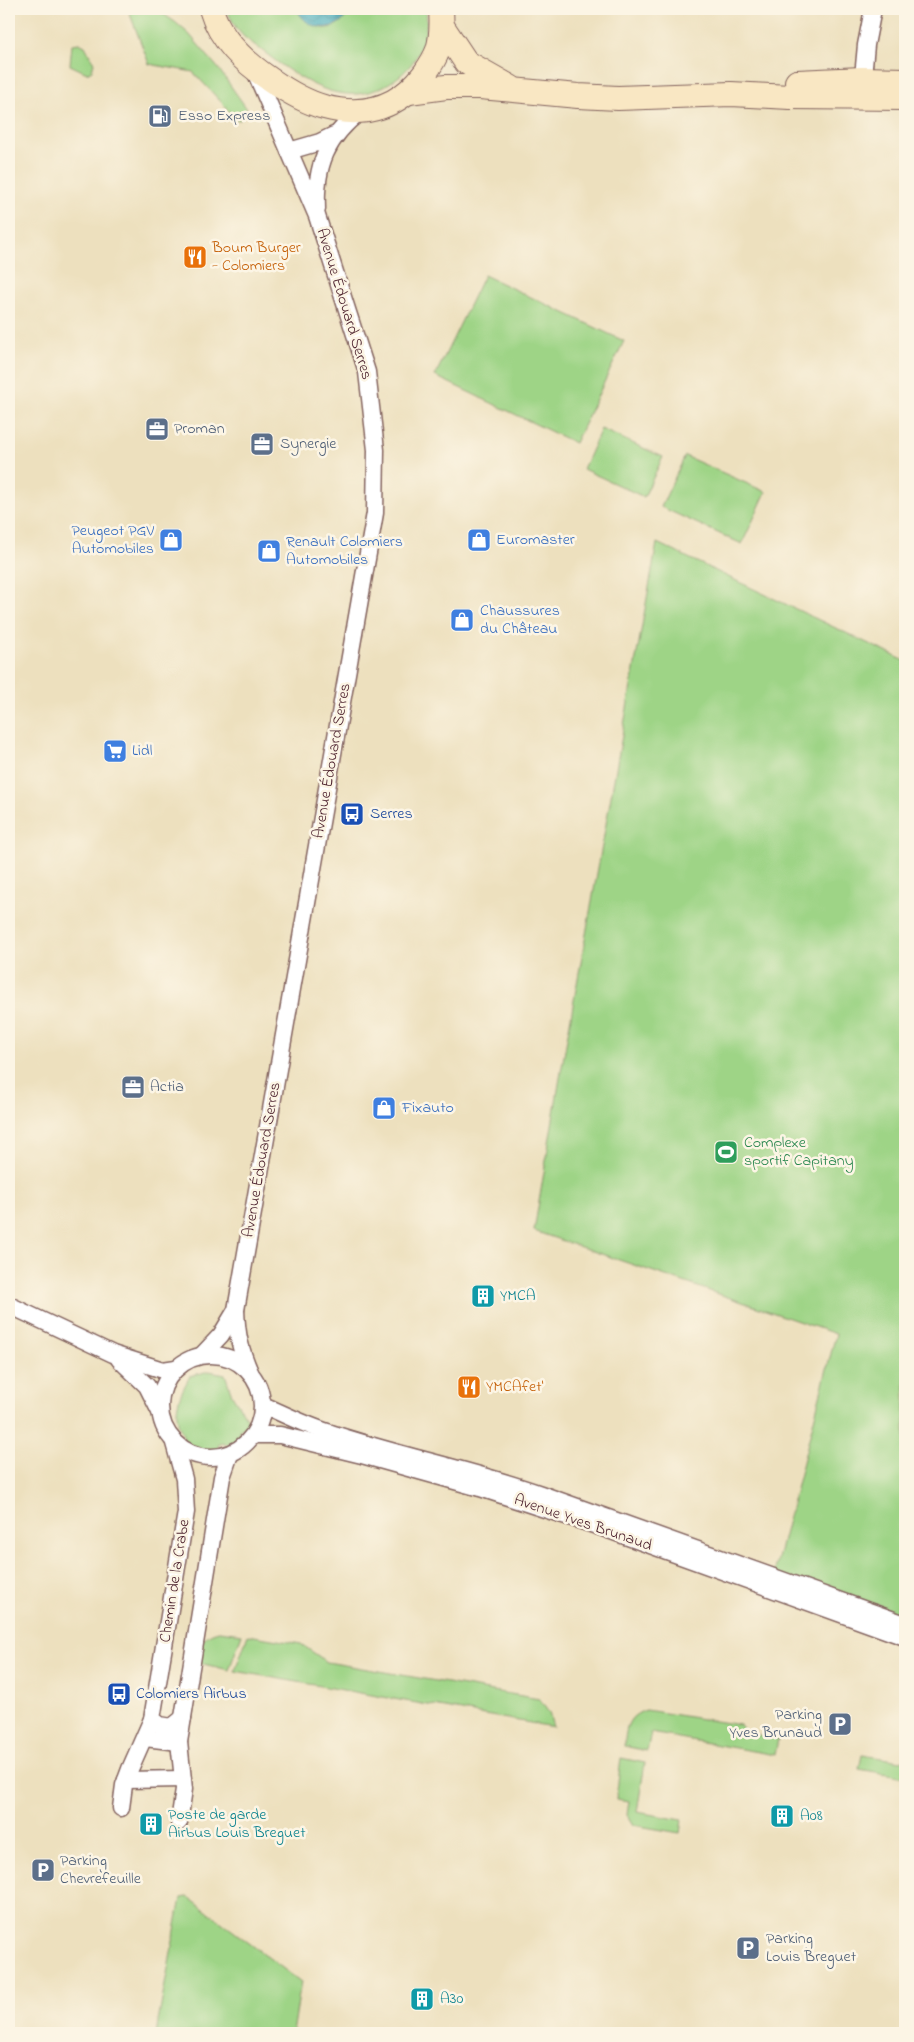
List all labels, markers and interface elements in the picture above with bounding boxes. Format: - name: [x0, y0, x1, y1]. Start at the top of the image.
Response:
- fuel station icon: Esso Express: [147, 103, 173, 129]
- place label: Esso Express: [178, 104, 270, 128]
- street label: Avenue Édouard Serres: [310, 225, 378, 383]
- place label: Boum Burger - Colomiers: [211, 236, 301, 278]
- restaurant icon: Boum Burger - Colomiers: [182, 244, 208, 270]
- office icon: Proman: [144, 416, 170, 442]
- place label: Proman: [174, 417, 225, 441]
- office icon: Synergie: [249, 431, 275, 457]
- place label: Synergie: [280, 432, 337, 456]
- place label: Peugeot PGV Automobiles: [72, 519, 154, 561]
- shop icon: Peugeot PGV Automobiles: [158, 527, 184, 553]
- shop icon: Euromaster: [466, 527, 492, 553]
- place label: Euromaster: [496, 528, 575, 552]
- place label: Renault Colomiers Automobiles: [286, 530, 403, 572]
- shop icon: Renault Colomiers Automobiles: [256, 538, 282, 564]
- place label: Chaussures du Château: [480, 599, 560, 641]
- shop icon: Chaussures du Château: [449, 607, 475, 633]
- street label: Avenue Édouard Serres: [307, 682, 357, 840]
- supermarket icon: Lidl: [102, 738, 128, 764]
- place label: Lidl: [132, 739, 153, 763]
- bus stop icon: Serres: [339, 801, 365, 827]
- place label: Serres: [370, 802, 413, 826]
- office icon: Actia: [120, 1074, 146, 1100]
- place label: Actia: [150, 1075, 184, 1099]
- street label: Avenue Édouard Serres: [237, 1081, 287, 1239]
- shop icon: Fixauto: [371, 1095, 397, 1121]
- place label: Fixauto: [401, 1096, 454, 1120]
- place label: Complexe sportif Capitany: [744, 1131, 854, 1173]
- sports icon: Complexe sportif Capitany: [713, 1139, 739, 1165]
- building icon: YMCA: [470, 1283, 496, 1309]
- place label: YMCA: [500, 1284, 536, 1308]
- restaurant icon: YMCAfet': [456, 1374, 482, 1400]
- place label: YMCAfet': [486, 1375, 544, 1399]
- street label: Avenue Yves Brunaud: [511, 1488, 655, 1558]
- street label: Chemin de la Crabe: [153, 1517, 197, 1644]
- bus stop icon: Colomiers Airbus: [106, 1681, 132, 1707]
- place label: Colomiers Airbus: [136, 1682, 247, 1706]
- place label: Parking Yves Brunaud: [729, 1703, 822, 1745]
- parking icon: Parking Yves Brunaud: [827, 1711, 853, 1737]
- place label: Poste de garde Airbus Louis Breguet: [168, 1803, 306, 1845]
- building icon: A08: [769, 1803, 795, 1829]
- place label: A08: [800, 1804, 823, 1828]
- building icon: Poste de garde Airbus Louis Breguet: [138, 1811, 164, 1837]
- place label: Parking Chevrefeuille: [60, 1849, 142, 1891]
- parking icon: Parking Chevrefeuille: [30, 1857, 56, 1883]
- place label: Parking Louis Breguet: [766, 1927, 857, 1969]
- parking icon: Parking Louis Breguet: [735, 1935, 761, 1961]
- building icon: A30: [409, 1986, 435, 2012]
- place label: A30: [440, 1987, 463, 2011]

